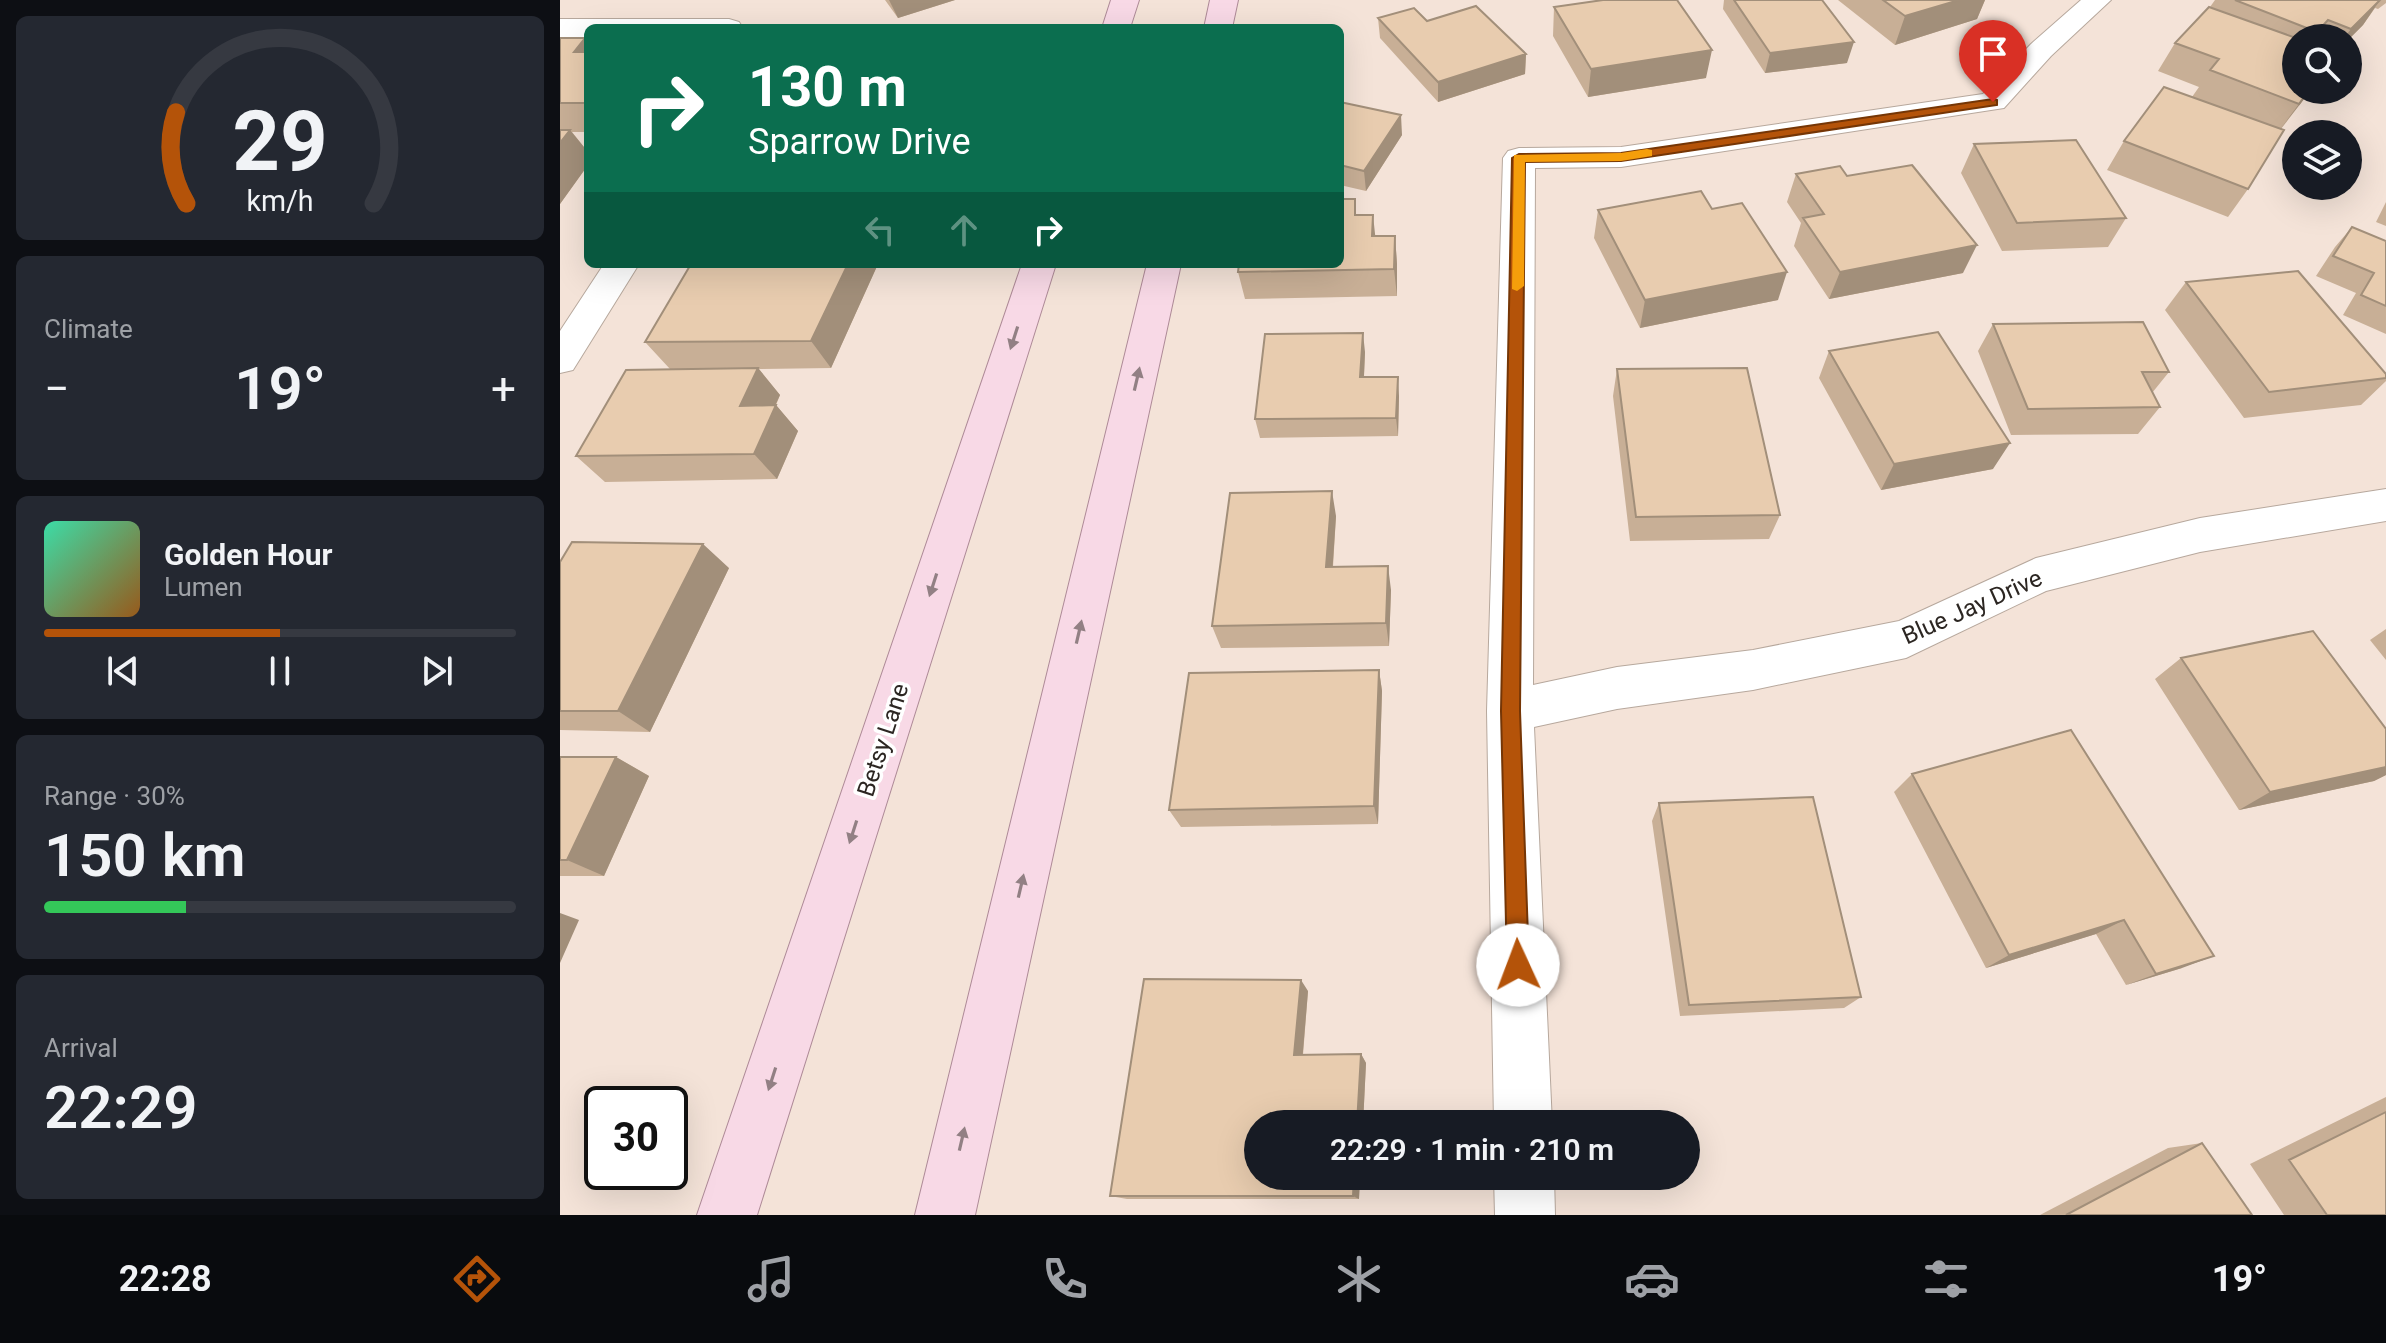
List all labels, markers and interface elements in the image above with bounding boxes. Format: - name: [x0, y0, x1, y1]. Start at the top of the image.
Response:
- pin: [1959, 20, 2027, 102]
- map controls: [2282, 24, 2362, 200]
- button: search: [2282, 24, 2362, 104]
- icon: arrive: [1971, 32, 2015, 76]
- text: 130 m: [748, 54, 907, 120]
- icon: right: [616, 56, 720, 160]
- text: 29: [232, 92, 328, 189]
- button: layers: [2282, 120, 2362, 200]
- text: Sparrow Drive: [748, 121, 971, 163]
- text: km/h: [246, 184, 314, 218]
- icon: left: [858, 208, 902, 252]
- icon: ahead: [942, 208, 986, 252]
- icon: right: [1026, 208, 1070, 252]
- text: Climate: [44, 314, 133, 344]
- one-way arrow: [1008, 326, 1020, 350]
- text: 19°: [234, 353, 326, 424]
- text: −: [44, 363, 69, 415]
- text: +: [491, 363, 516, 415]
- one-way arrow: [1131, 366, 1144, 391]
- text: Golden Hour: [164, 537, 333, 572]
- street label: Blue Jay Drive: [1898, 564, 2046, 650]
- text: Lumen: [164, 572, 243, 602]
- one-way arrow: [927, 574, 939, 598]
- one-way arrow: [1073, 620, 1086, 645]
- icon: previous: [101, 649, 145, 693]
- icon: pause: [258, 649, 302, 693]
- icon: next: [415, 649, 459, 693]
- street label: Betsy Lane: [852, 680, 914, 800]
- text: Range · 30%: [44, 781, 185, 811]
- text: 150 km: [44, 820, 246, 891]
- one-way arrow: [846, 821, 858, 845]
- one-way arrow: [1015, 873, 1027, 898]
- position arrow: [1476, 923, 1560, 1007]
- text: Arrival: [44, 1033, 118, 1063]
- one-way arrow: [765, 1068, 777, 1092]
- text: 22:29: [44, 1072, 197, 1143]
- speed limit sign: 30: [584, 1086, 688, 1190]
- one-way arrow: [956, 1126, 969, 1151]
- text: 22:29 · 1 min · 210 m: [1330, 1132, 1614, 1167]
- icon: directions: [449, 1251, 505, 1307]
- icon: music: [743, 1251, 799, 1307]
- icon: phone: [1037, 1251, 1093, 1307]
- icon: climate: [1331, 1251, 1387, 1307]
- icon: car: [1624, 1251, 1680, 1307]
- icon: filters: [1918, 1251, 1974, 1307]
- text: 22:28: [119, 1258, 212, 1300]
- text: 19°: [2212, 1258, 2267, 1300]

